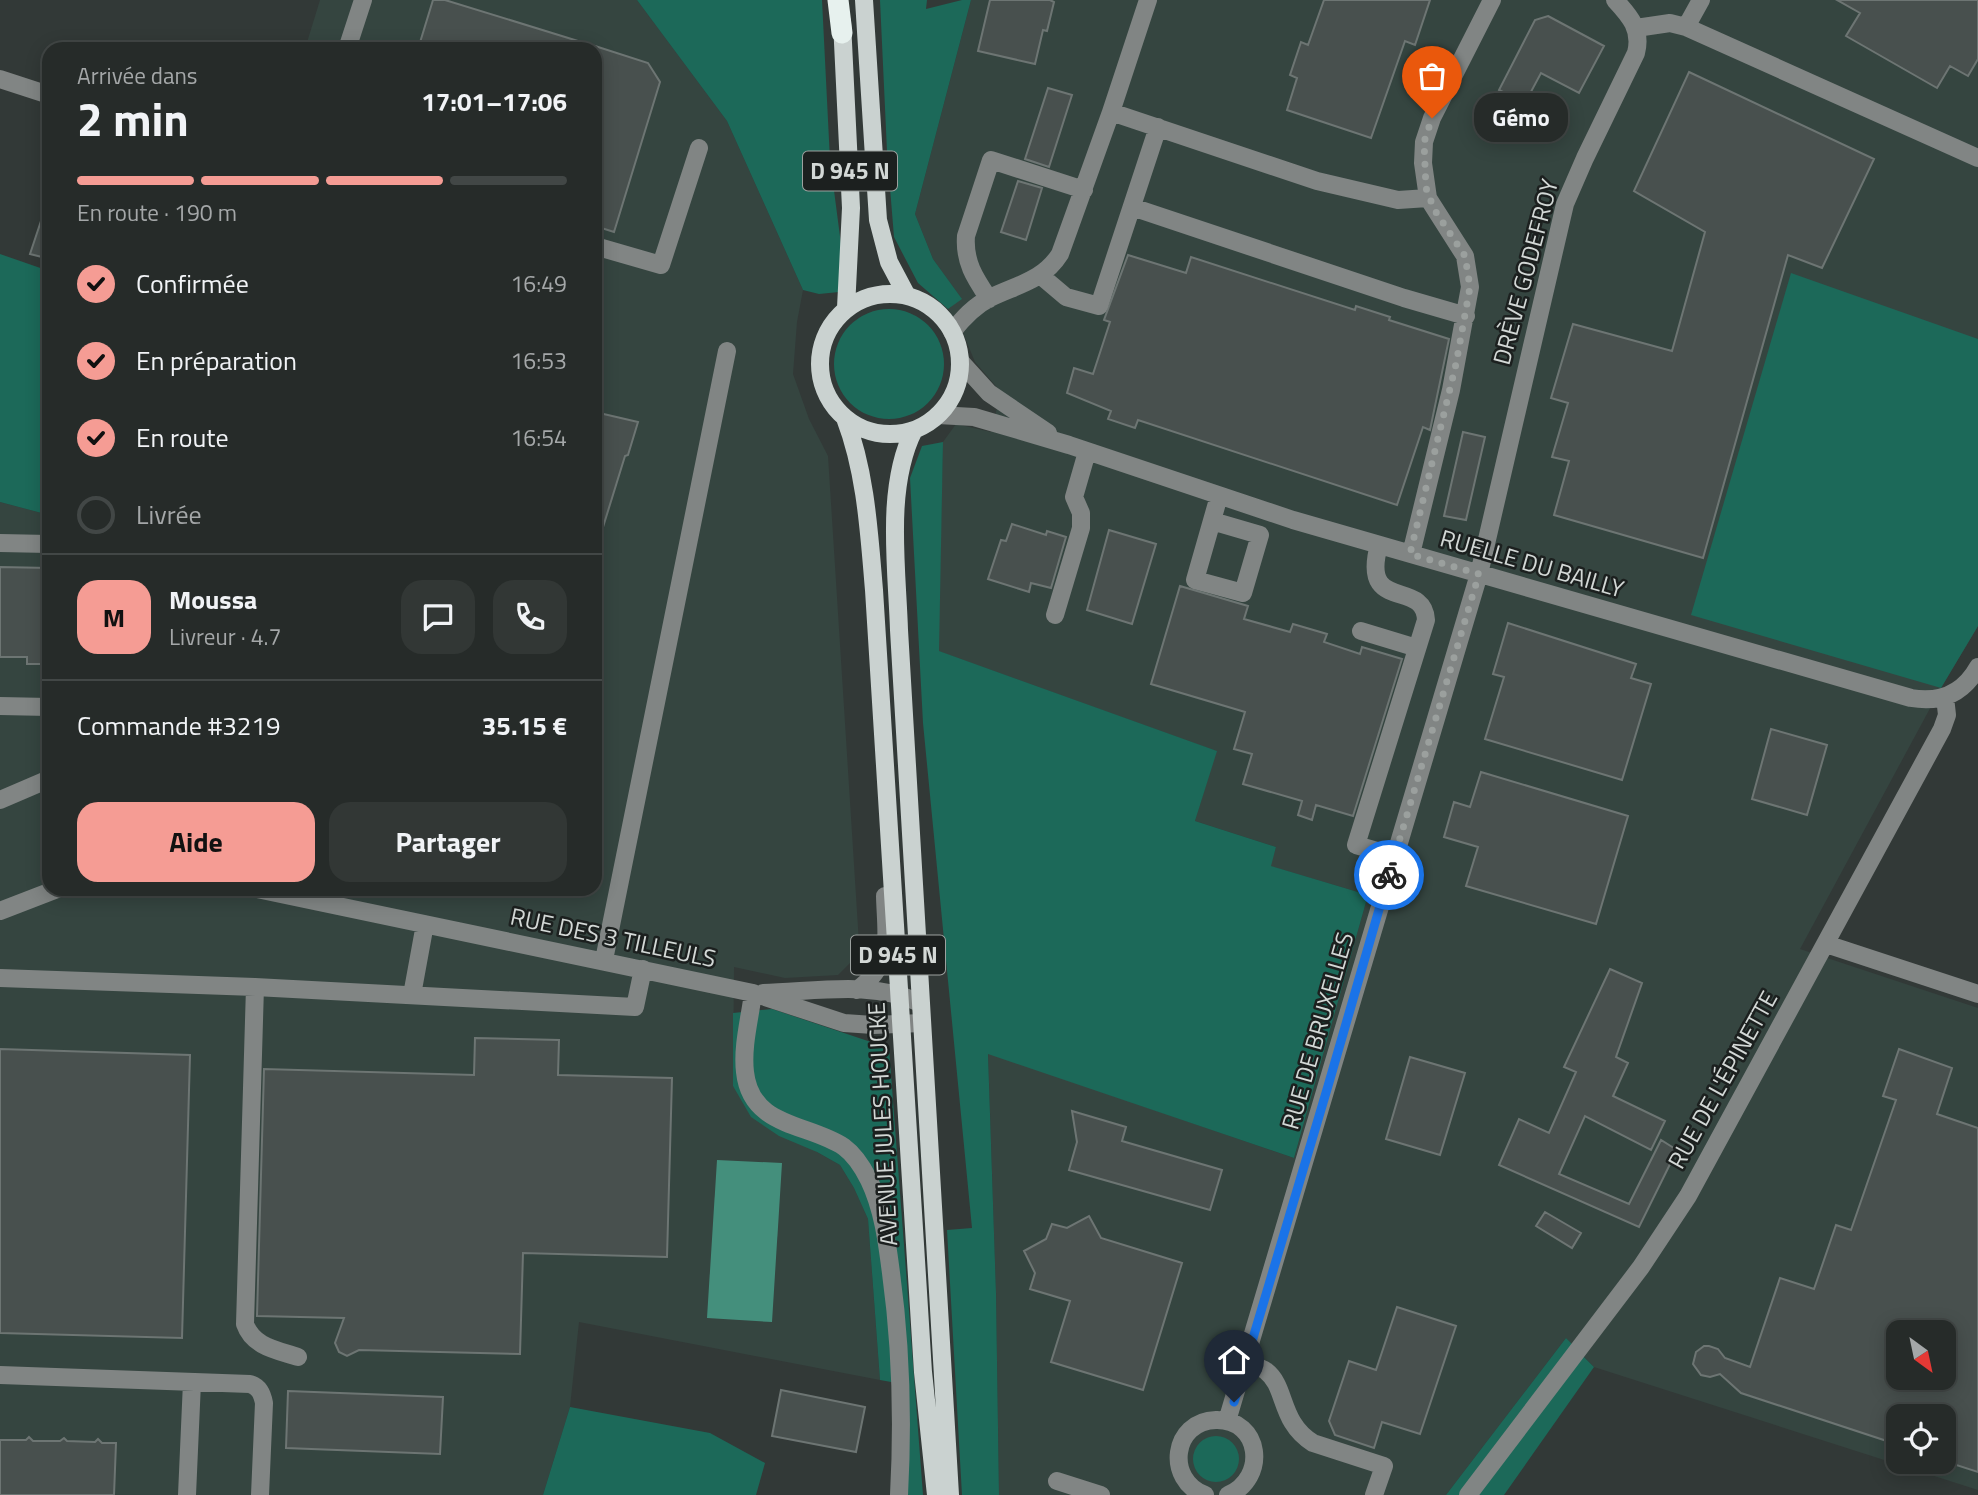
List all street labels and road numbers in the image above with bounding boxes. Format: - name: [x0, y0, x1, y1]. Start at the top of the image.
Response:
- road number: D 945 N: [803, 152, 897, 190]
- street label: DRÈVE GODEFROY: [1483, 175, 1567, 369]
- street label: RUELLE DU BAILLY: [1436, 520, 1629, 607]
- street label: RUE DES 3 TILLEULS: [507, 898, 719, 976]
- street label: RUE DE BRUXELLES: [1272, 928, 1362, 1134]
- road number: D 945 N: [851, 936, 945, 974]
- street label: RUE DE L'ÉPINETTE: [1658, 984, 1786, 1175]
- street label: AVENUE JULES HOUCKE: [858, 1001, 906, 1247]

